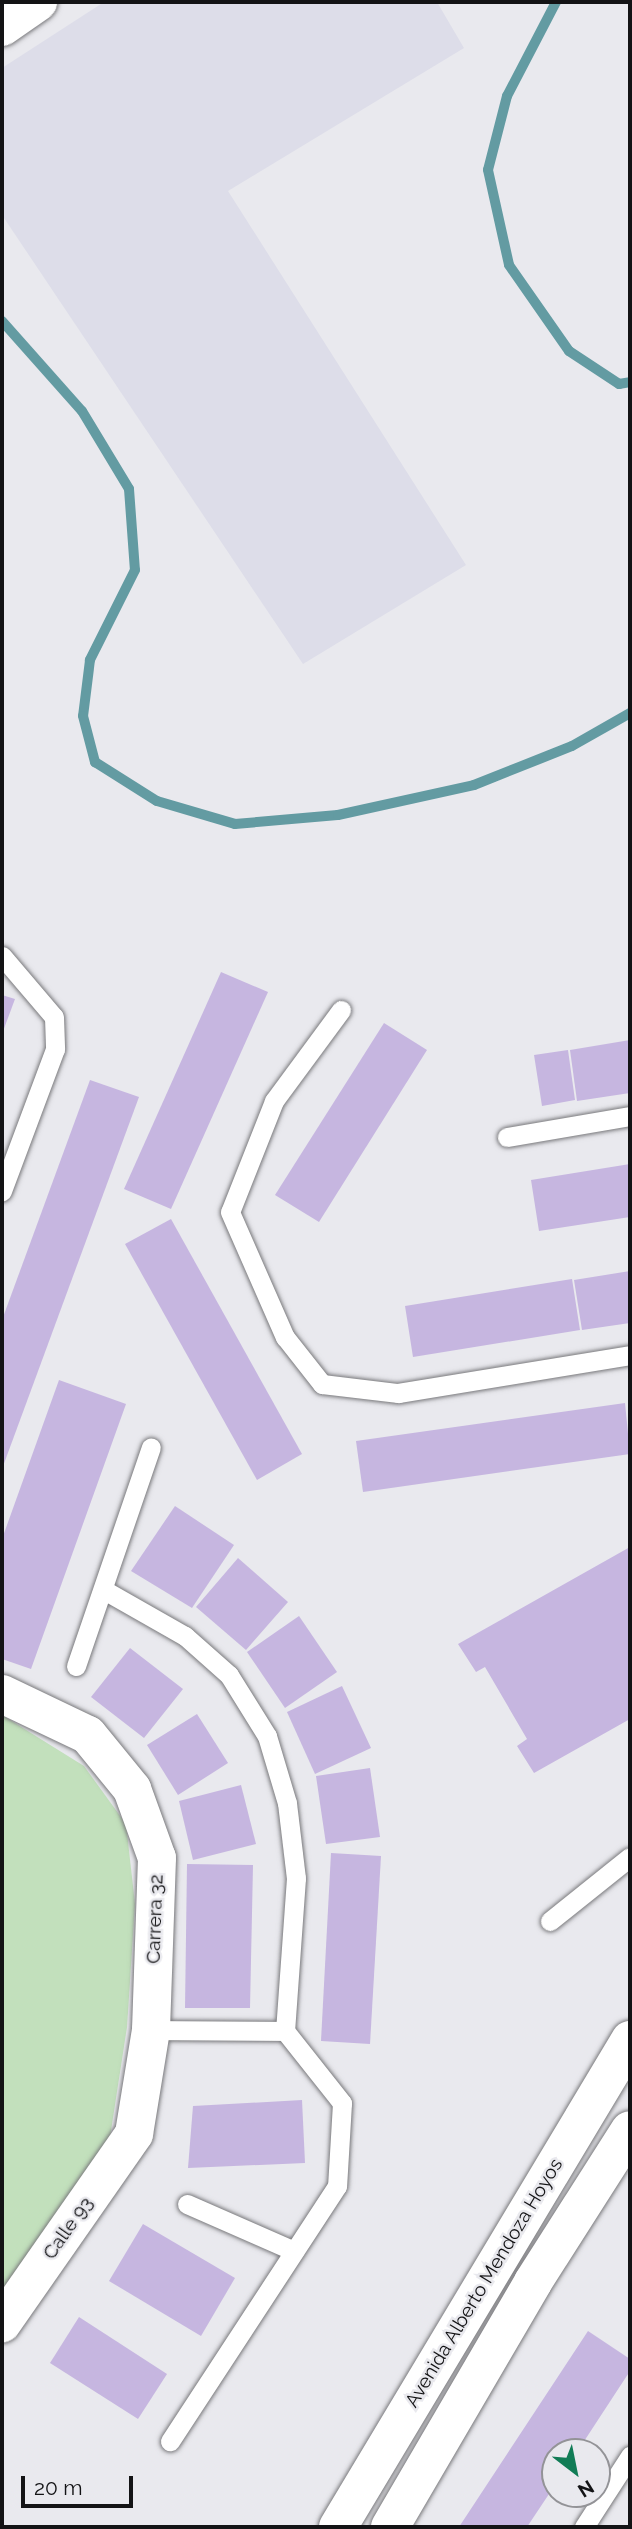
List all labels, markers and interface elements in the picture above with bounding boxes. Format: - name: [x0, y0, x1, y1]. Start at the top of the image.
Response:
- street label: Carrera 32: [142, 1874, 168, 1964]
- street label: Avenida Alberto Mendoza Hoyos: [400, 2154, 568, 2412]
- street label: Calle 93: [38, 2192, 98, 2264]
- north arrow: [541, 2438, 611, 2508]
- scale bar: [24, 2462, 136, 2506]
- text: 20 m: [34, 2475, 82, 2500]
- text: N: [574, 2476, 598, 2502]

